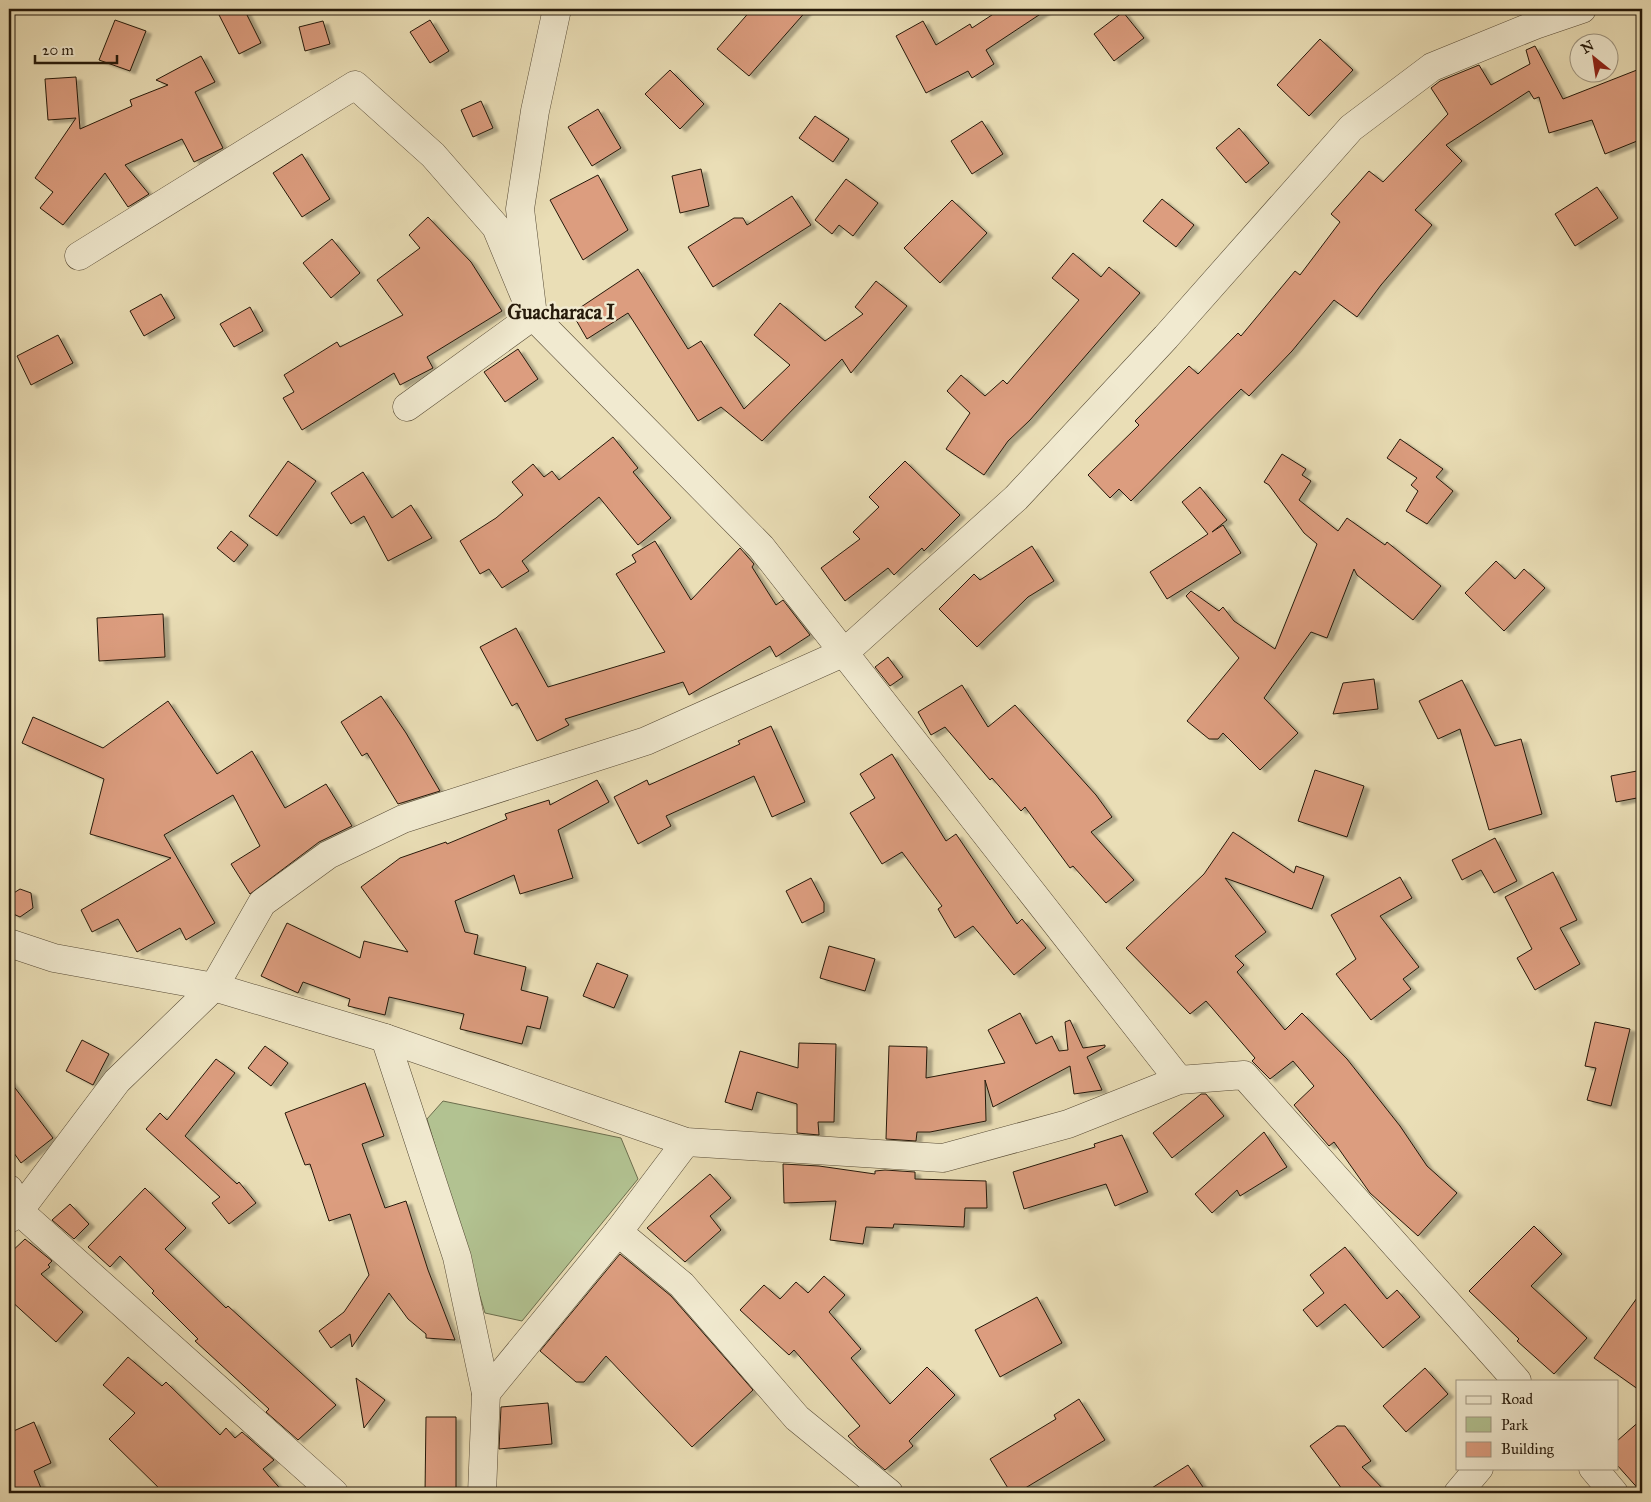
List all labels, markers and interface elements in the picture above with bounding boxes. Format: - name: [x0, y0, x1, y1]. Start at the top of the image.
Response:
- scale bar: [35, 32, 118, 64]
- north arrow: [1568, 32, 1618, 82]
- text: N: [1578, 37, 1597, 58]
- text: 20 m: [42, 41, 74, 59]
- district label: Guacharaca I: [507, 300, 615, 324]
- legend: [1456, 1380, 1618, 1470]
- text: Road: [1501, 1390, 1533, 1408]
- text: Park: [1501, 1416, 1528, 1434]
- text: Building: [1501, 1440, 1555, 1458]

